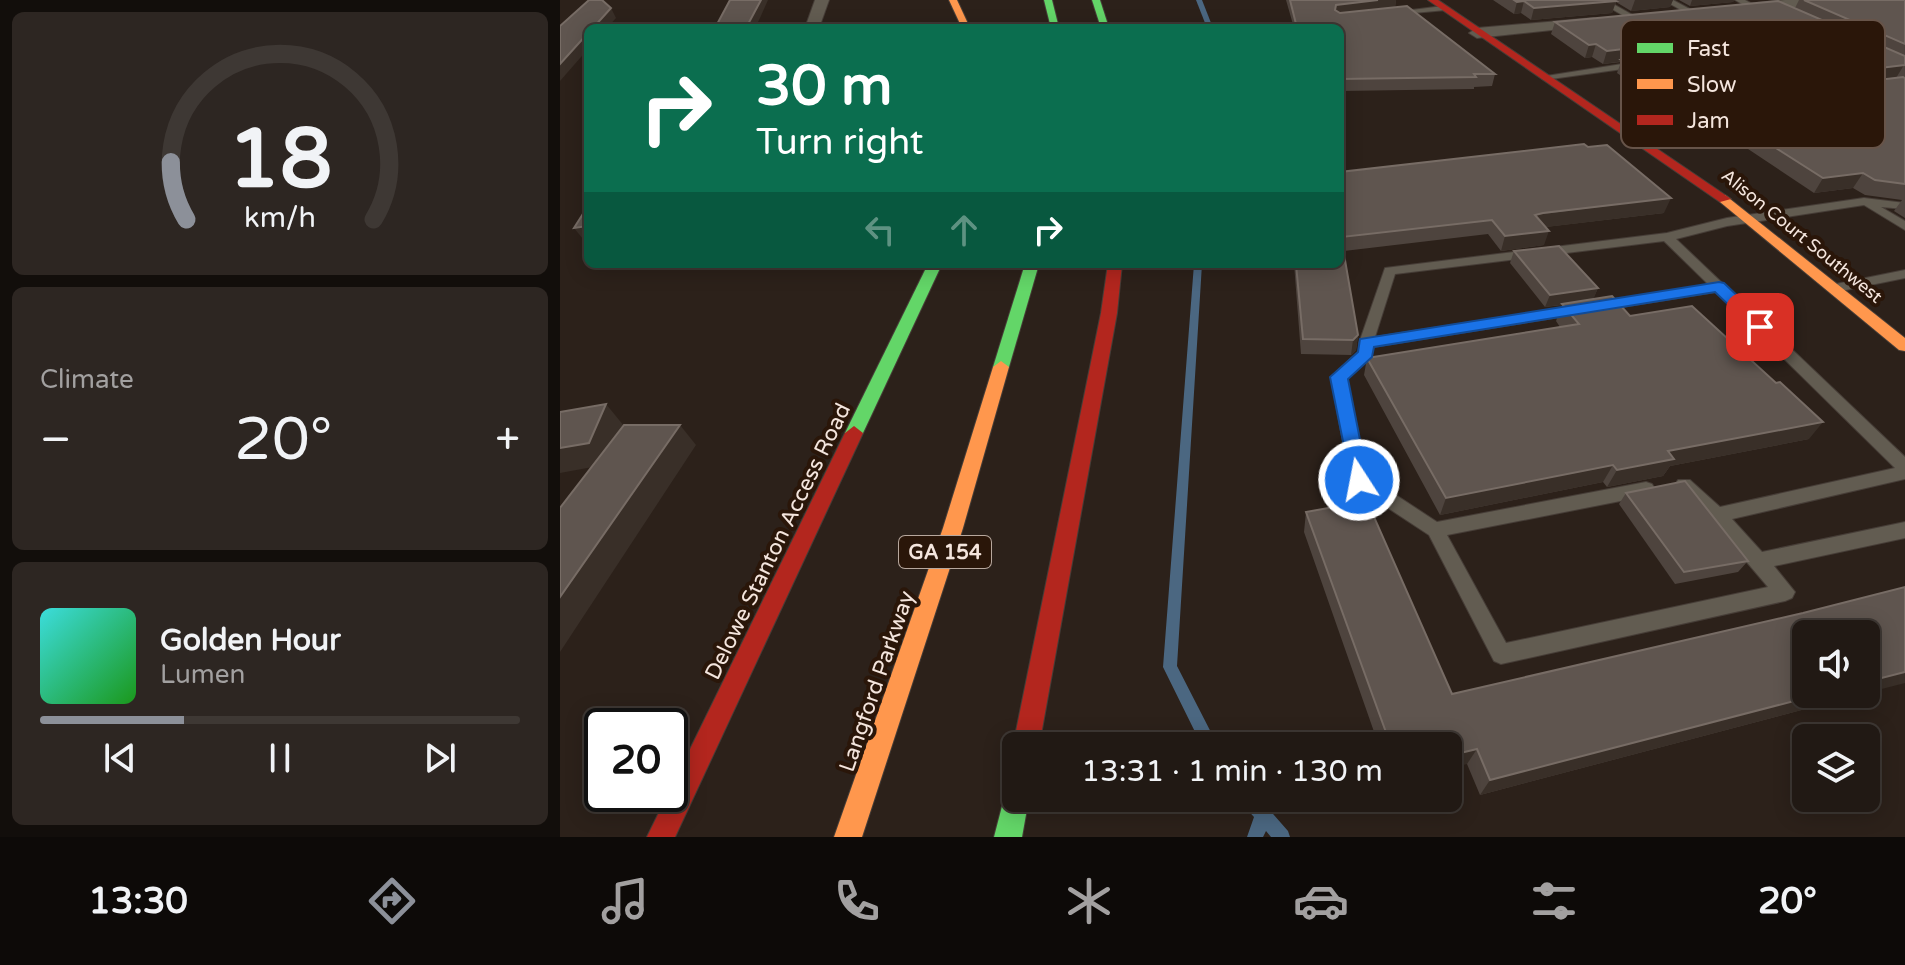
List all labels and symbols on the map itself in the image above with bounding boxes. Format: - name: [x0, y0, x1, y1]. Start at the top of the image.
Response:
- legend: [1621, 20, 1885, 148]
- text: Fast: [1687, 36, 1730, 62]
- text: Slow: [1687, 72, 1737, 98]
- text: Jam: [1687, 108, 1730, 134]
- street label: Alison Court Southwest: [1717, 164, 1887, 308]
- pin: [1726, 293, 1794, 361]
- street label: Delowe Stanton Access Road: [699, 399, 856, 684]
- position arrow: [1317, 438, 1401, 522]
- road number: GA 154: [899, 536, 991, 568]
- street label: Langford Parkway: [834, 587, 920, 775]
- speed limit sign: 20: [584, 708, 688, 812]

